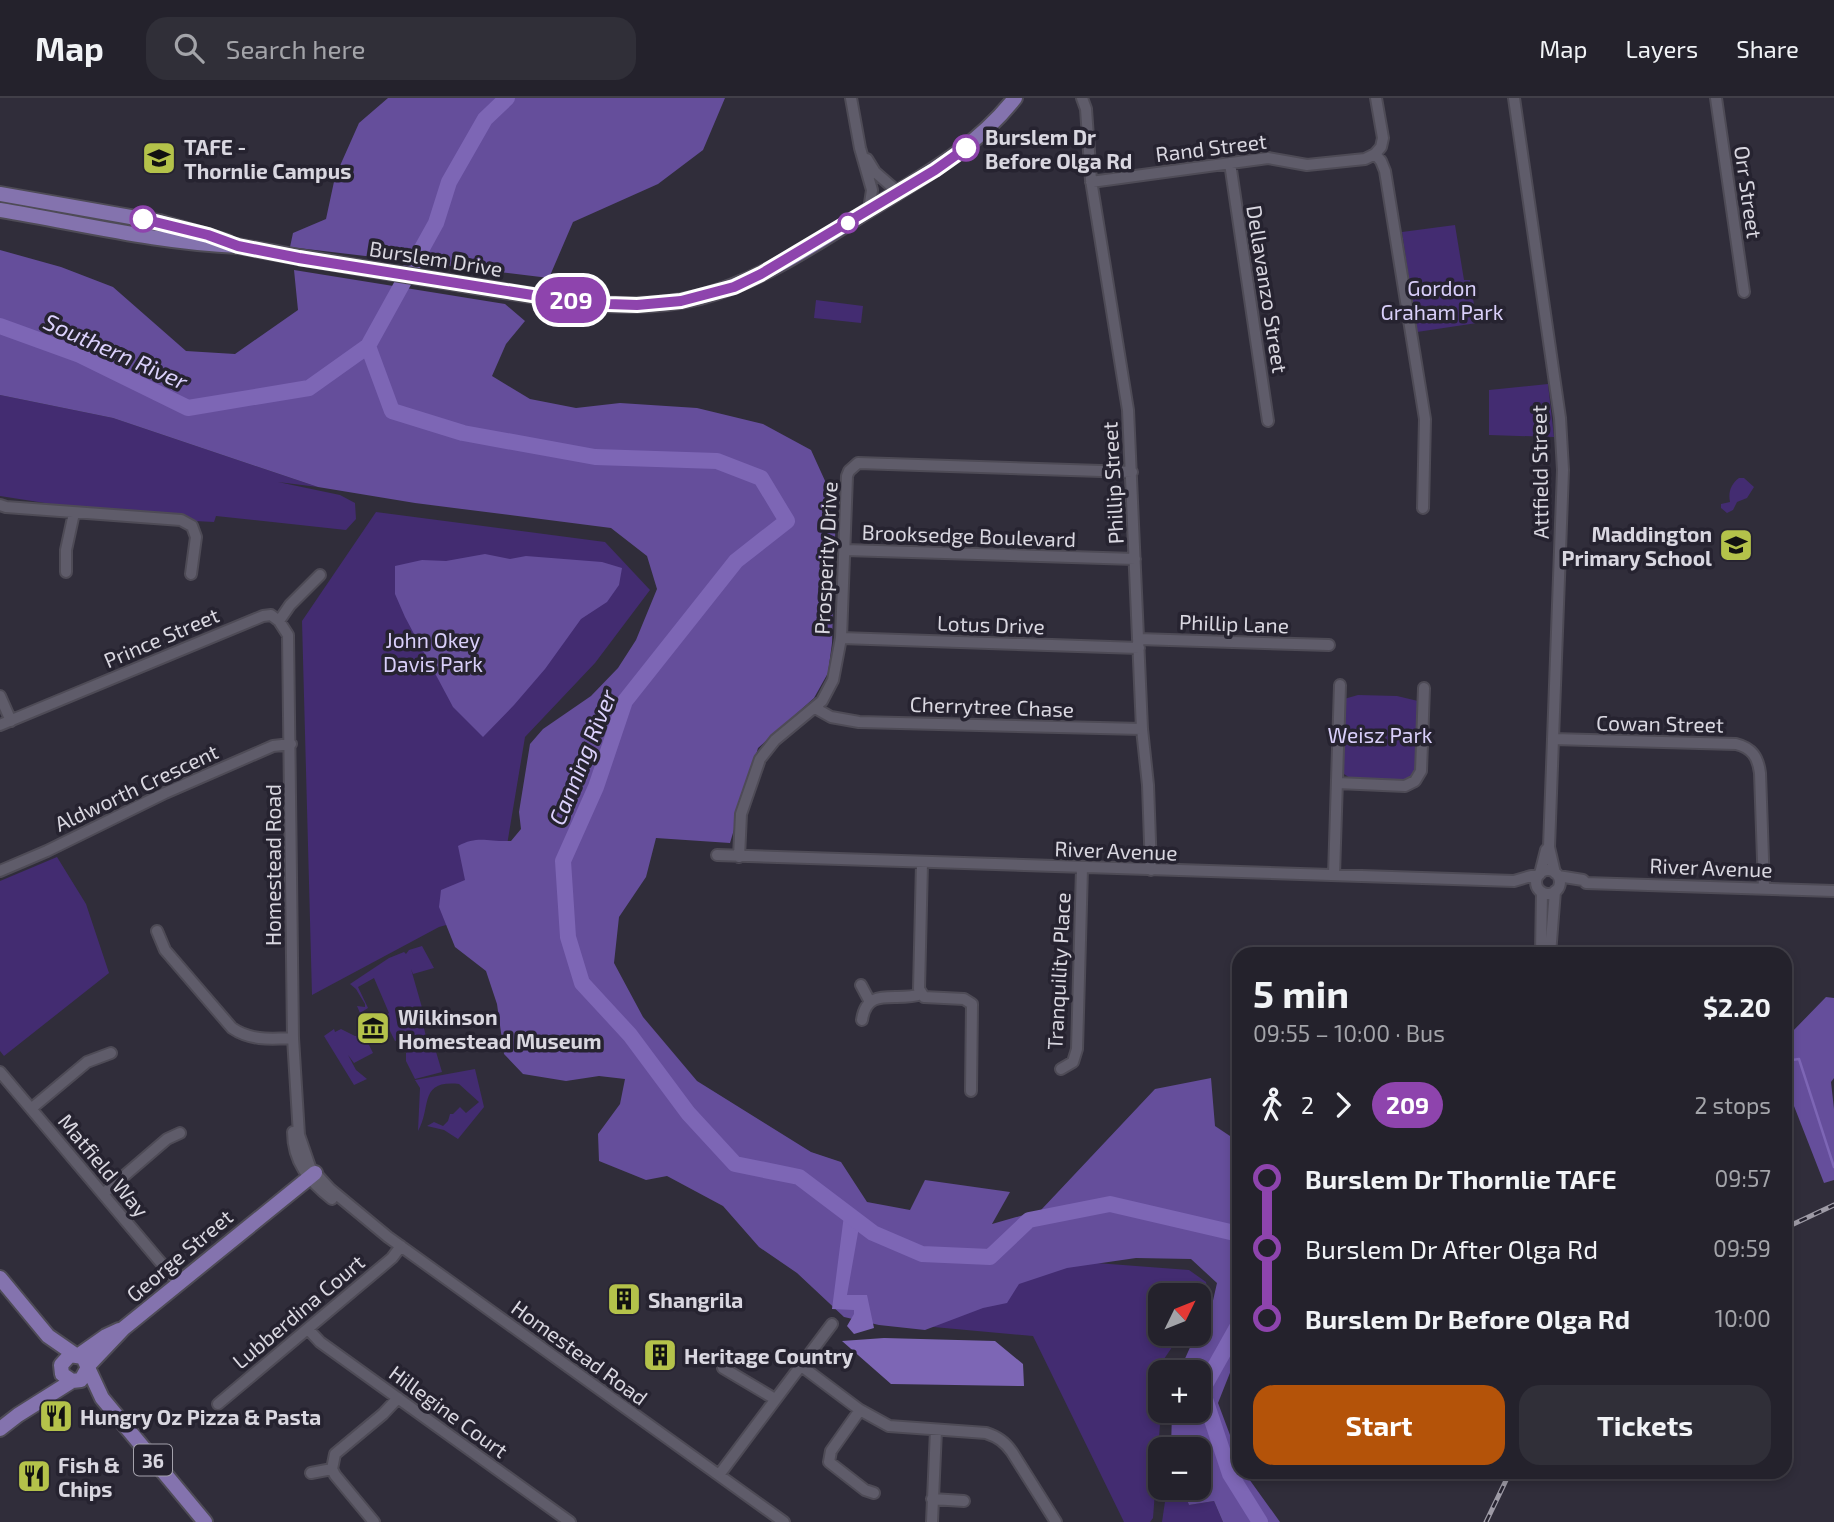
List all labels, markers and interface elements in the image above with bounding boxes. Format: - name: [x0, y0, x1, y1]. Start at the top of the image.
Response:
- search box: [146, 17, 636, 80]
- text: Map: [35, 28, 104, 68]
- icon: search: [170, 29, 208, 67]
- text: Search here: [226, 33, 365, 64]
- text: Map: [1539, 34, 1587, 63]
- text: Layers: [1625, 34, 1698, 63]
- text: Share: [1736, 34, 1799, 63]
- place label: Burslem Dr Before Olga Rd: [985, 124, 1132, 173]
- street label: Rand Street: [1154, 128, 1268, 166]
- place label: TAFE - Thornlie Campus: [184, 134, 351, 183]
- marker: Burslem Dr Before Olga Rd: [953, 135, 979, 161]
- school or university icon: TAFE - Thornlie Campus: [140, 139, 178, 177]
- street label: Orr Street: [1730, 144, 1768, 240]
- street label: Dellavanzo Street: [1242, 203, 1294, 375]
- unlabelled marker: [130, 206, 156, 232]
- unlabelled marker: [838, 213, 858, 233]
- street label: Burslem Drive: [368, 235, 504, 281]
- park label: Gordon Graham Park: [1381, 275, 1504, 324]
- line badge: 209: [531, 277, 611, 323]
- text: 209: [549, 285, 593, 314]
- water label: Southern River: [40, 307, 193, 396]
- street label: Attfield Street: [1525, 405, 1553, 539]
- street label: Phillip Street: [1096, 421, 1128, 545]
- street label: Prosperity Drive: [809, 481, 841, 635]
- street label: Brooksedge Boulevard: [861, 519, 1077, 551]
- place label: Maddington Primary School: [1562, 521, 1712, 571]
- school or university icon: Maddington Primary School: [1717, 526, 1755, 564]
- street label: Prince Street: [100, 602, 222, 672]
- street label: Phillip Lane: [1179, 609, 1289, 637]
- street label: Lotus Drive: [937, 610, 1045, 638]
- park label: John Okey Davis Park: [383, 627, 483, 676]
- water label: Canning River: [542, 684, 622, 829]
- street label: Cherrytree Chase: [909, 691, 1075, 721]
- street label: Cowan Street: [1596, 709, 1724, 737]
- park label: Weisz Park: [1327, 722, 1433, 747]
- street label: Aldworth Crescent: [50, 738, 222, 836]
- street label: Homestead Road: [260, 784, 285, 946]
- street label: River Avenue: [1054, 835, 1178, 865]
- street label: River Avenue: [1649, 852, 1773, 882]
- street label: Tranquility Place: [1041, 892, 1075, 1050]
- text: 5 min: [1253, 970, 1349, 1016]
- text: $2.20: [1703, 991, 1771, 1022]
- place label: Wilkinson Homestead Museum: [398, 1004, 602, 1053]
- museum icon: Wilkinson Homestead Museum: [354, 1009, 392, 1047]
- text: 09:55 – 10:00 · Bus: [1253, 1019, 1445, 1047]
- icon: walk: [1253, 1086, 1291, 1124]
- icon: forward: [1324, 1086, 1362, 1124]
- text: 209: [1386, 1090, 1429, 1119]
- text: 2: [1301, 1091, 1314, 1119]
- text: 2 stops: [1694, 1091, 1771, 1119]
- street label: Matfield Way: [54, 1108, 154, 1222]
- text: Burslem Dr Thornlie TAFE: [1305, 1163, 1616, 1194]
- text: 09:57: [1714, 1164, 1771, 1192]
- street label: George Street: [121, 1203, 237, 1307]
- text: Burslem Dr After Olga Rd: [1305, 1233, 1598, 1264]
- text: 09:59: [1713, 1234, 1771, 1262]
- street label: Lubberdina Court: [227, 1249, 369, 1373]
- building icon: Shangrila: [605, 1280, 643, 1318]
- north arrow: [1148, 1283, 1211, 1346]
- map controls: [1148, 1283, 1211, 1500]
- place label: Shangrila: [648, 1287, 743, 1312]
- street label: Homestead Road: [507, 1294, 653, 1410]
- text: Burslem Dr Before Olga Rd: [1305, 1303, 1630, 1334]
- text: 10:00: [1715, 1304, 1771, 1332]
- building icon: Heritage Country: [641, 1336, 679, 1374]
- place label: Heritage Country: [684, 1343, 854, 1369]
- street label: Hillegine Court: [385, 1360, 513, 1462]
- button: +: [1148, 1360, 1211, 1423]
- button: Start: [1253, 1385, 1505, 1465]
- button: Tickets: [1519, 1385, 1771, 1465]
- restaurant icon: Hungry Oz Pizza & Pasta: [37, 1397, 75, 1435]
- place label: Hungry Oz Pizza & Pasta: [80, 1404, 321, 1430]
- button: −: [1148, 1437, 1211, 1500]
- road number: 36: [134, 1444, 172, 1476]
- place label: Fish & Chips: [58, 1452, 120, 1501]
- restaurant icon: Fish & Chips: [15, 1457, 53, 1495]

